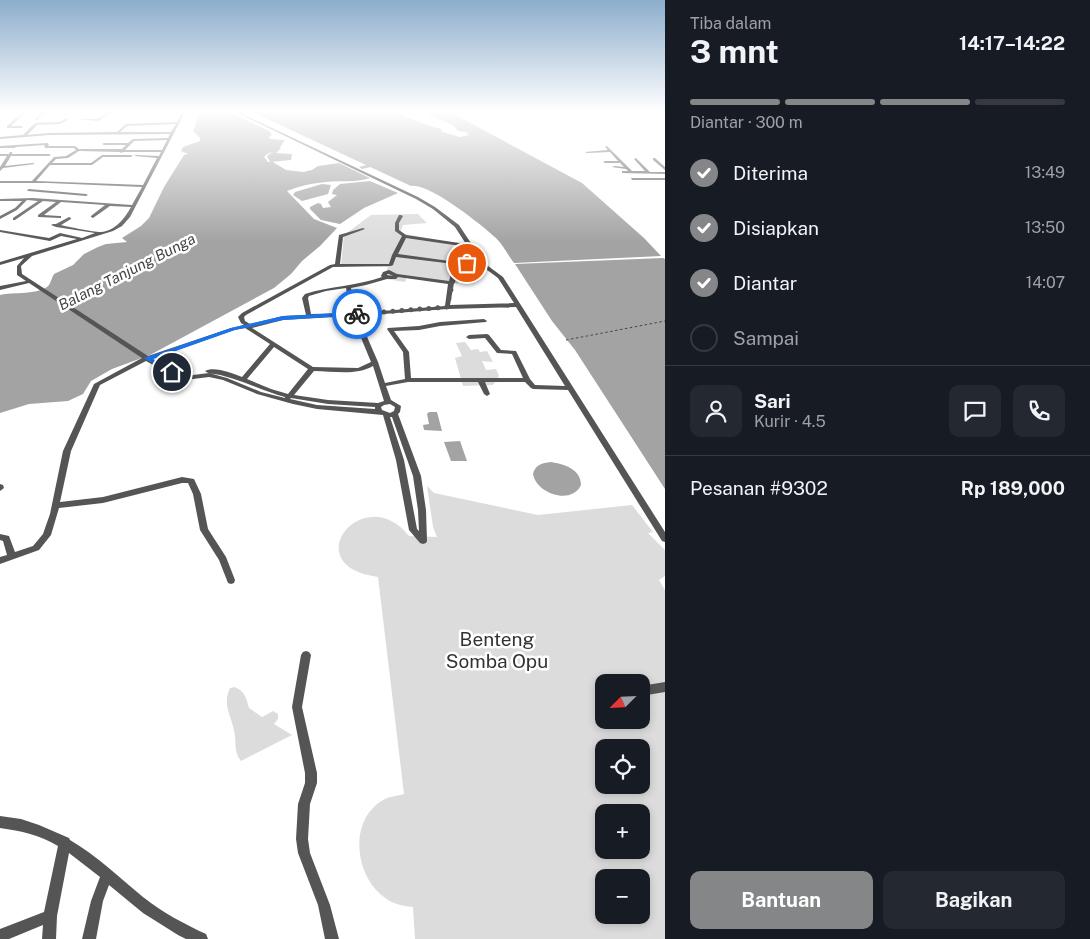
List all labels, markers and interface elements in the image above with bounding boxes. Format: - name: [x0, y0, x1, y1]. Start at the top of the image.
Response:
- text: Tiba dalam: [690, 14, 771, 33]
- text: 14:17–14:22: [959, 32, 1065, 54]
- text: 3 mnt: [690, 33, 779, 70]
- text: Diantar · 300 m: [690, 113, 803, 132]
- icon: check: [690, 159, 718, 187]
- text: Diterima: [733, 162, 808, 184]
- text: 13:49: [1025, 163, 1065, 182]
- icon: check: [690, 214, 718, 242]
- text: Disiapkan: [733, 217, 819, 239]
- text: 13:50: [1025, 218, 1065, 237]
- water label: Balang Tanjung Bunga: [55, 230, 198, 314]
- pin: [446, 242, 488, 284]
- icon: bag: [453, 249, 481, 277]
- icon: check: [690, 269, 718, 297]
- text: Diantar: [733, 272, 797, 294]
- text: 14:07: [1026, 273, 1065, 292]
- courier: [332, 289, 382, 339]
- icon: bike: [343, 300, 371, 328]
- text: Sampai: [733, 327, 799, 349]
- pin: [151, 351, 193, 393]
- icon: home: [158, 358, 186, 386]
- button: person: [690, 385, 742, 437]
- button: chat: [949, 385, 1001, 437]
- button: phone: [1013, 385, 1065, 437]
- text: Sari: [754, 390, 791, 412]
- text: Kurir · 4.5: [754, 412, 826, 431]
- text: Pesanan #9302: [690, 477, 828, 499]
- text: Rp 189,000: [961, 477, 1065, 499]
- park label: Benteng Somba Opu: [446, 628, 548, 672]
- north arrow: [595, 674, 650, 729]
- map controls: [595, 674, 650, 924]
- button: locate: [595, 739, 650, 794]
- button: +: [595, 804, 650, 859]
- button: −: [595, 869, 650, 924]
- button: Bantuan: [690, 871, 873, 929]
- button: Bagikan: [883, 871, 1065, 929]

